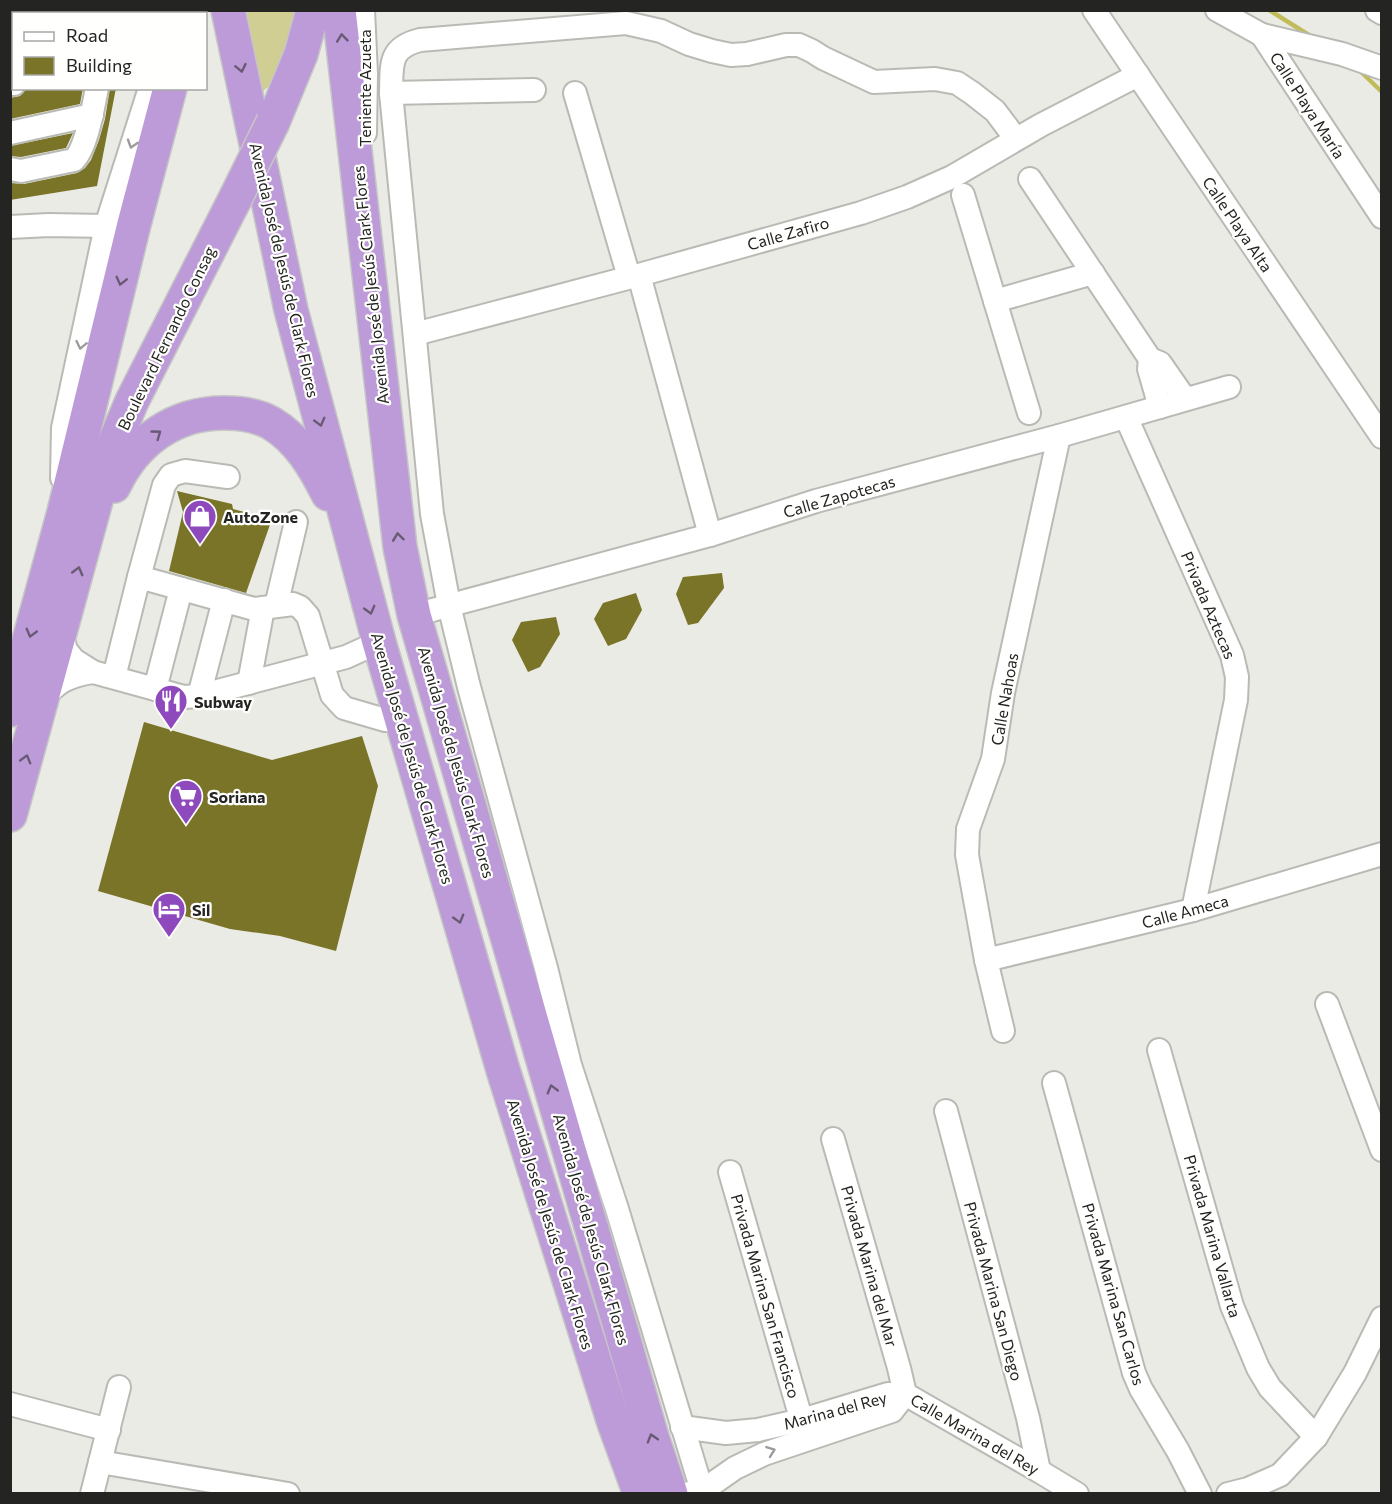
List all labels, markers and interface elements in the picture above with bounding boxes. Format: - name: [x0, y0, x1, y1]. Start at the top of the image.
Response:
- legend: [12, 12, 207, 90]
- text: Road: [66, 24, 108, 46]
- street label: Teniente Azueta: [355, 29, 374, 147]
- one-way arrow: [336, 34, 349, 43]
- street label: Calle Playa María: [1266, 48, 1350, 162]
- text: Building: [66, 54, 132, 76]
- one-way arrow: [233, 62, 246, 72]
- one-way arrow: [127, 138, 139, 149]
- street label: Avenida José de Jesús de Clark Flores: [246, 141, 324, 399]
- street label: Avenida José de Jesús Clark Flores: [348, 165, 392, 405]
- street label: Calle Playa Alta: [1199, 173, 1277, 275]
- street label: Calle Zafiro: [745, 212, 831, 254]
- street label: Boulevard Fernando Consag: [113, 243, 219, 433]
- one-way arrow: [115, 275, 128, 285]
- one-way arrow: [75, 340, 88, 350]
- one-way arrow: [313, 417, 326, 427]
- one-way arrow: [150, 430, 161, 441]
- street label: Calle Zapotecas: [781, 471, 897, 521]
- shop icon: AutoZone: [182, 498, 218, 545]
- place label: AutoZone: [223, 507, 298, 526]
- one-way arrow: [393, 533, 405, 542]
- street label: Privada Aztecas: [1178, 548, 1240, 662]
- one-way arrow: [70, 566, 83, 576]
- one-way arrow: [363, 605, 376, 615]
- one-way arrow: [26, 627, 39, 637]
- street label: Avenida José de Jesús de Clark Flores: [368, 630, 458, 886]
- street label: Avenida José de Jesús Clark Flores: [415, 644, 499, 880]
- street label: Calle Nahoas: [987, 651, 1021, 747]
- restaurant icon: Subway: [153, 683, 189, 730]
- place label: Subway: [194, 692, 252, 711]
- one-way arrow: [19, 754, 31, 765]
- supermarket icon: Soriana: [168, 778, 204, 825]
- place label: Soriana: [209, 787, 265, 806]
- street label: Calle Ameca: [1140, 890, 1230, 932]
- hotel icon: Sil: [151, 891, 187, 938]
- place label: Sil: [192, 900, 210, 919]
- one-way arrow: [452, 913, 464, 924]
- one-way arrow: [547, 1084, 559, 1095]
- street label: Avenida José de Jesús de Clark Flores: [504, 1096, 598, 1352]
- street label: Avenida José de Jesús Clark Flores: [550, 1111, 634, 1347]
- street label: Privada Marina Vallarta: [1181, 1152, 1245, 1320]
- street label: Privada Marina del Mar: [838, 1183, 902, 1349]
- street label: Privada Marina San Francisco: [728, 1192, 804, 1400]
- street label: Privada Marina San Diego: [961, 1199, 1027, 1383]
- street label: Privada Marina San Carlos: [1079, 1201, 1149, 1387]
- street label: Marina del Rey: [781, 1387, 889, 1433]
- street label: Calle Marina del Rey: [907, 1389, 1043, 1479]
- one-way arrow: [647, 1433, 659, 1444]
- one-way arrow: [765, 1446, 776, 1459]

